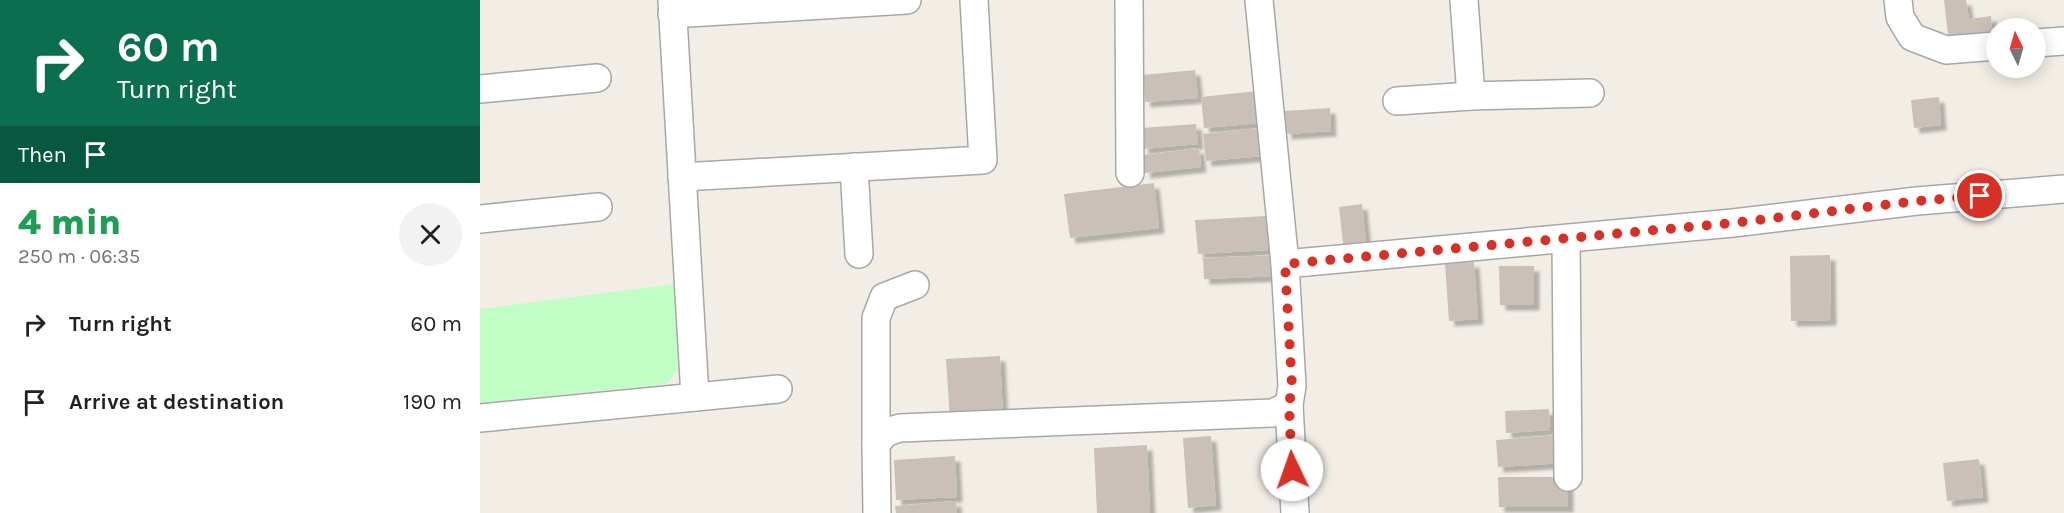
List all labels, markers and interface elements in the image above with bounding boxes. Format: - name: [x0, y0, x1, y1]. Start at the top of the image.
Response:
- north arrow: [1986, 18, 2046, 78]
- map controls: [1986, 18, 2046, 78]
- text: 60 m: [117, 22, 220, 72]
- icon: right: [18, 24, 96, 102]
- text: Turn right: [117, 73, 237, 105]
- icon: arrive: [79, 138, 112, 171]
- text: Then: [18, 142, 67, 168]
- pin: [1954, 170, 2005, 221]
- icon: arrive: [1963, 179, 1996, 212]
- text: 4 min: [18, 201, 121, 243]
- button: close: [399, 203, 462, 266]
- text: 250 m · 06:35: [18, 245, 140, 268]
- icon: right: [18, 308, 51, 341]
- text: Turn right: [69, 311, 172, 337]
- text: 60 m: [411, 311, 462, 337]
- icon: arrive: [18, 386, 51, 419]
- text: Arrive at destination: [69, 389, 284, 415]
- text: 190 m: [403, 389, 462, 415]
- position arrow: [1260, 438, 1324, 502]

